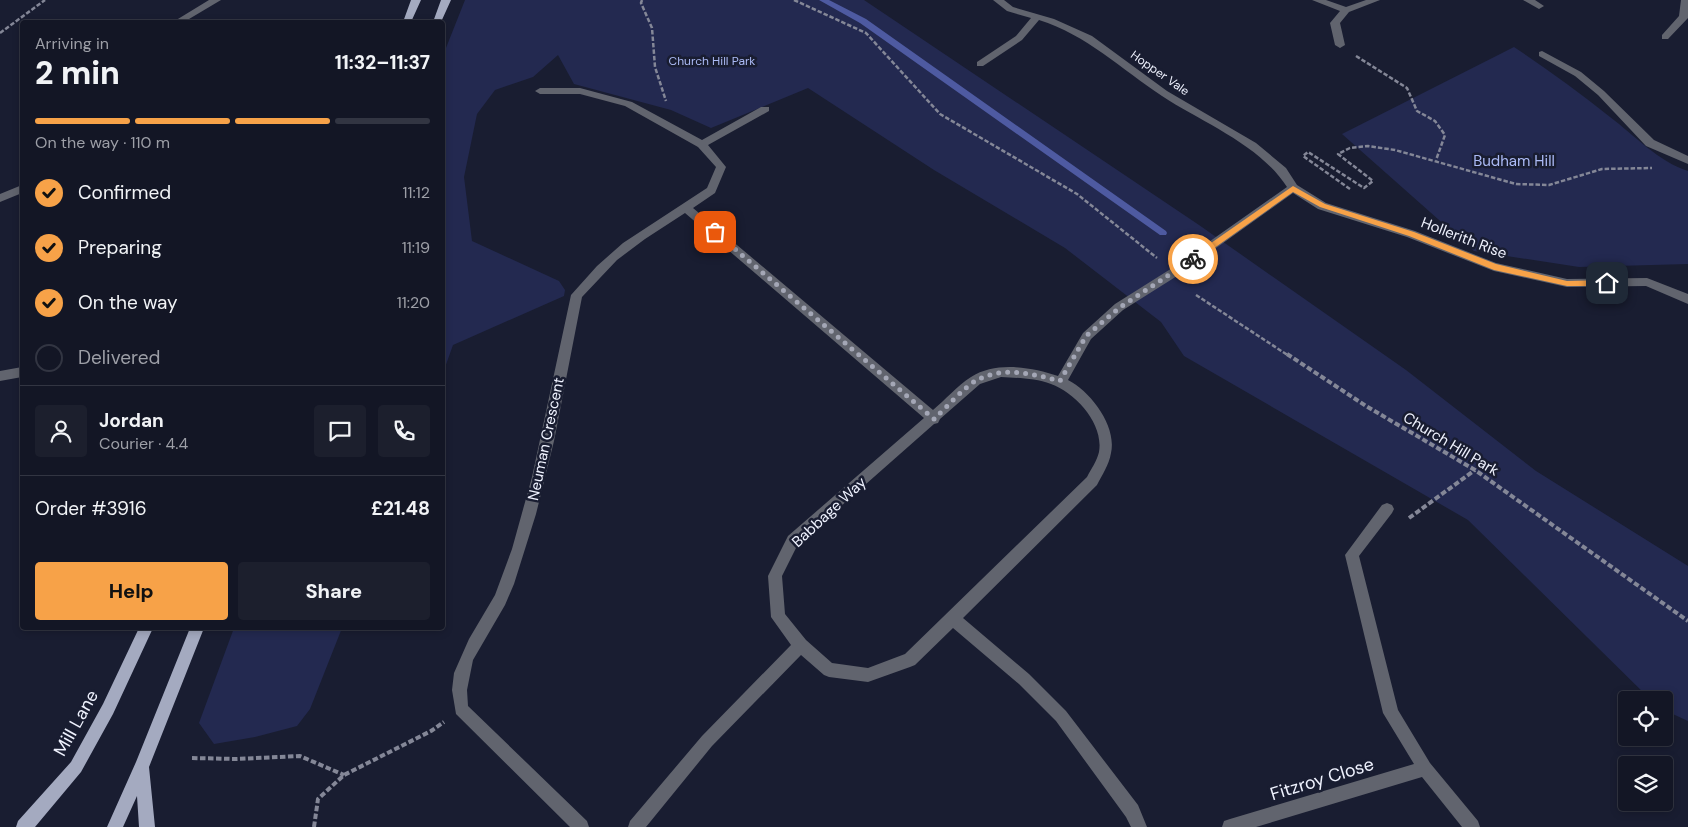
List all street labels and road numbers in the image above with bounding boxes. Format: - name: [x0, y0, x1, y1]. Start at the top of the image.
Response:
- street label: Hopper Vale: [1128, 47, 1193, 99]
- street label: Hollerith Rise: [1418, 212, 1510, 264]
- street label: Neuman Crescent: [523, 376, 569, 502]
- street label: Church Hill Park: [1399, 407, 1503, 481]
- street label: Babbage Way: [788, 472, 871, 552]
- street label: Mill Lane: [48, 686, 104, 760]
- street label: Fitzroy Close: [1267, 752, 1377, 806]

